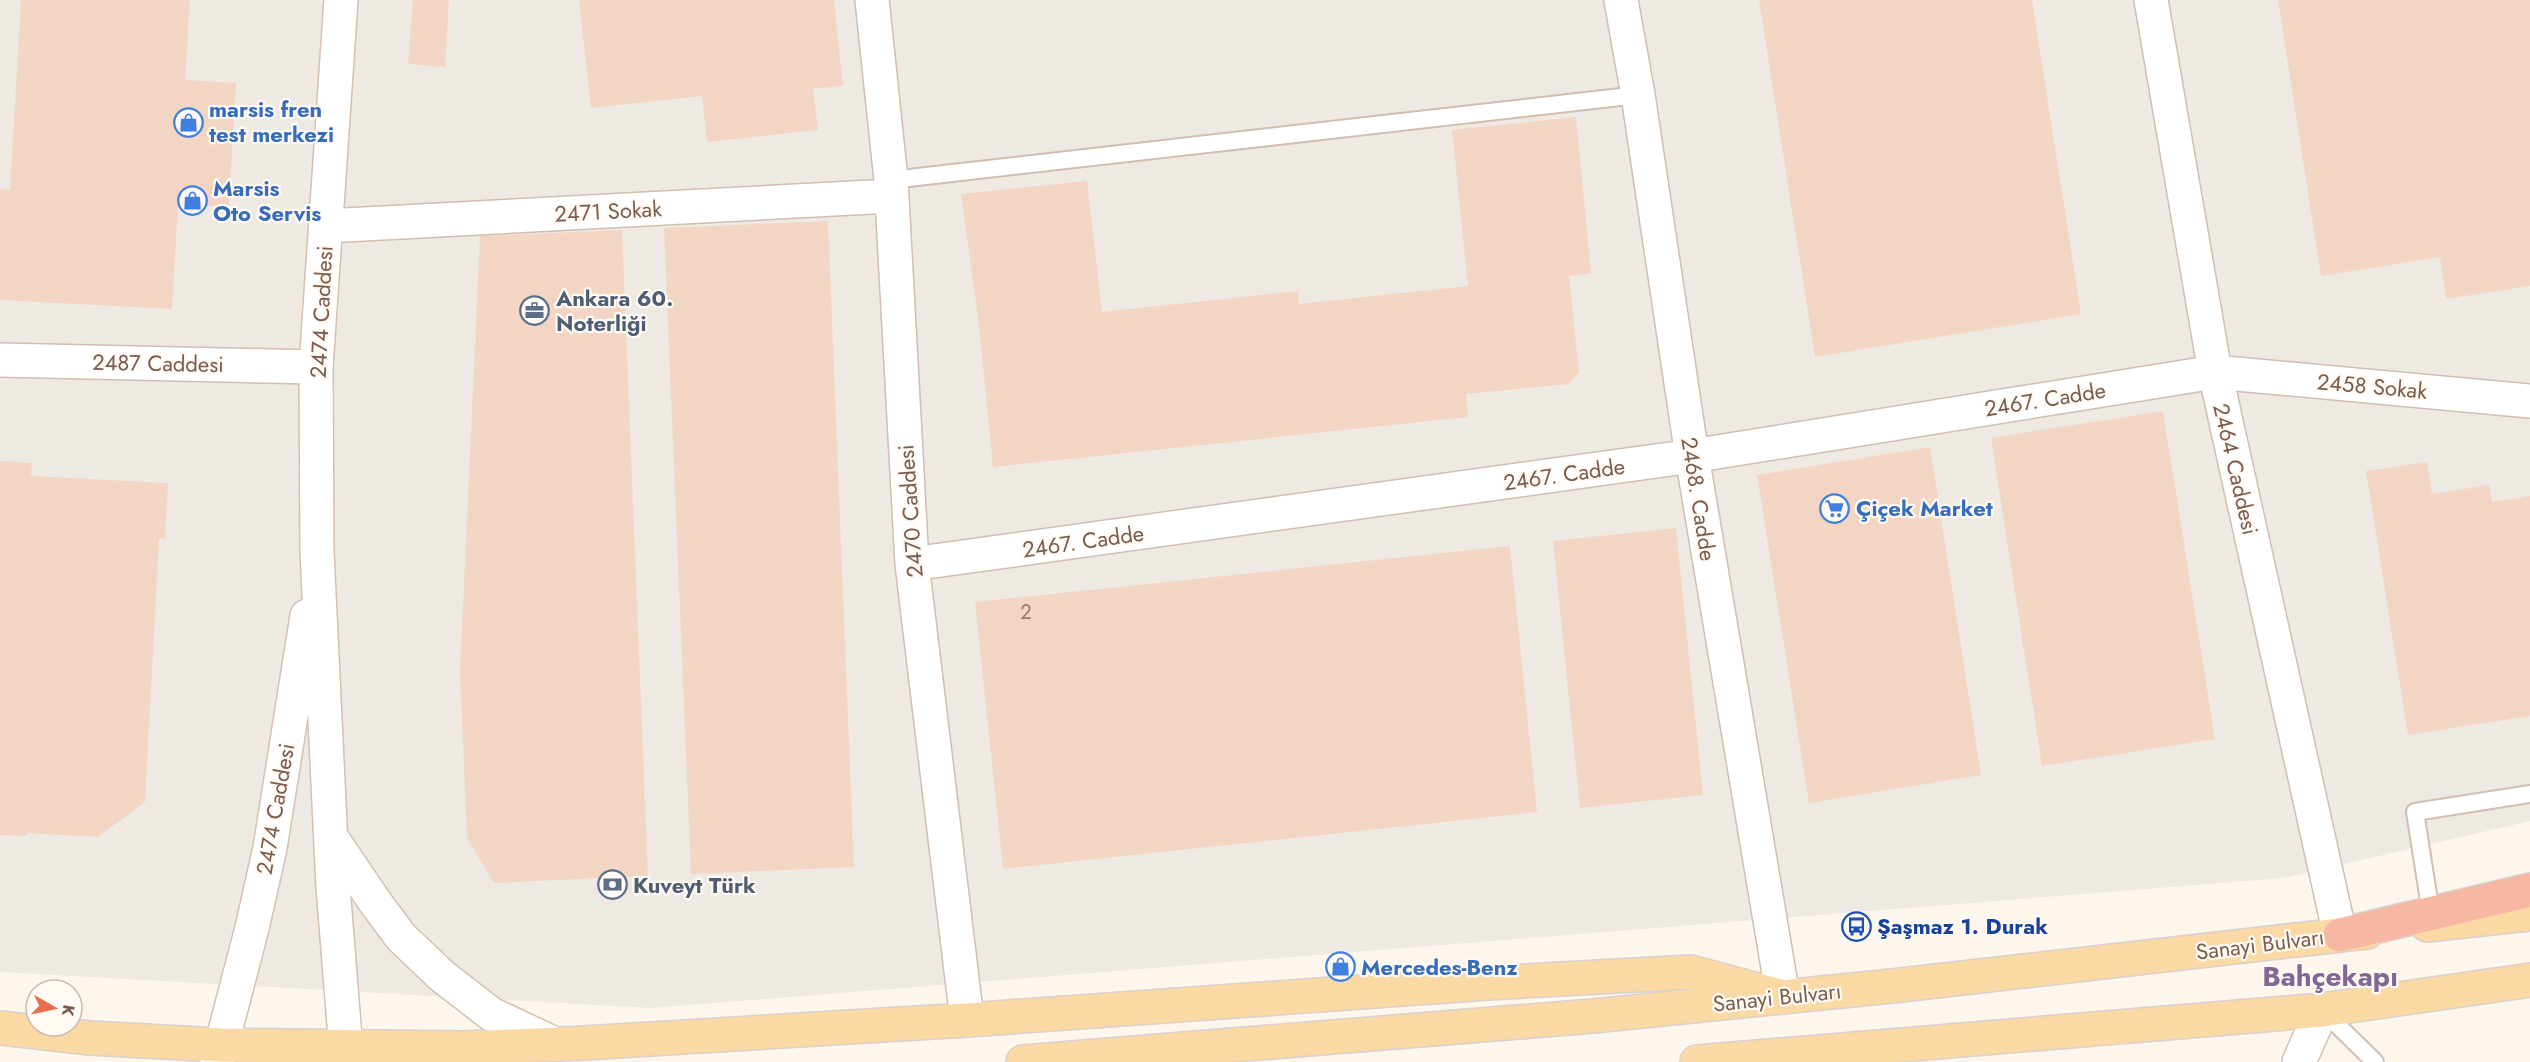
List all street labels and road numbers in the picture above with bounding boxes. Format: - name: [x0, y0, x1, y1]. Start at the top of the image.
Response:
- street label: 2471 Sokak: [554, 192, 663, 230]
- street label: 2474 Caddesi: [302, 245, 340, 379]
- street label: 2487 Caddesi: [92, 346, 224, 380]
- street label: 2458 Sokak: [2316, 365, 2429, 407]
- street label: 2467. Cadde: [1982, 374, 2108, 424]
- street label: 2464 Caddesi: [2205, 400, 2267, 538]
- street label: 2468. Cadde: [1673, 435, 1725, 563]
- street label: 2470 Caddesi: [889, 443, 931, 579]
- street label: 2467. Cadde: [1501, 450, 1627, 498]
- street label: 2467. Cadde: [1020, 517, 1146, 565]
- street label: 2474 Caddesi: [248, 741, 302, 877]
- street label: Sanayi Bulvarı: [2194, 920, 2326, 968]
- street label: Sanayi Bulvarı: [1711, 974, 1843, 1020]

